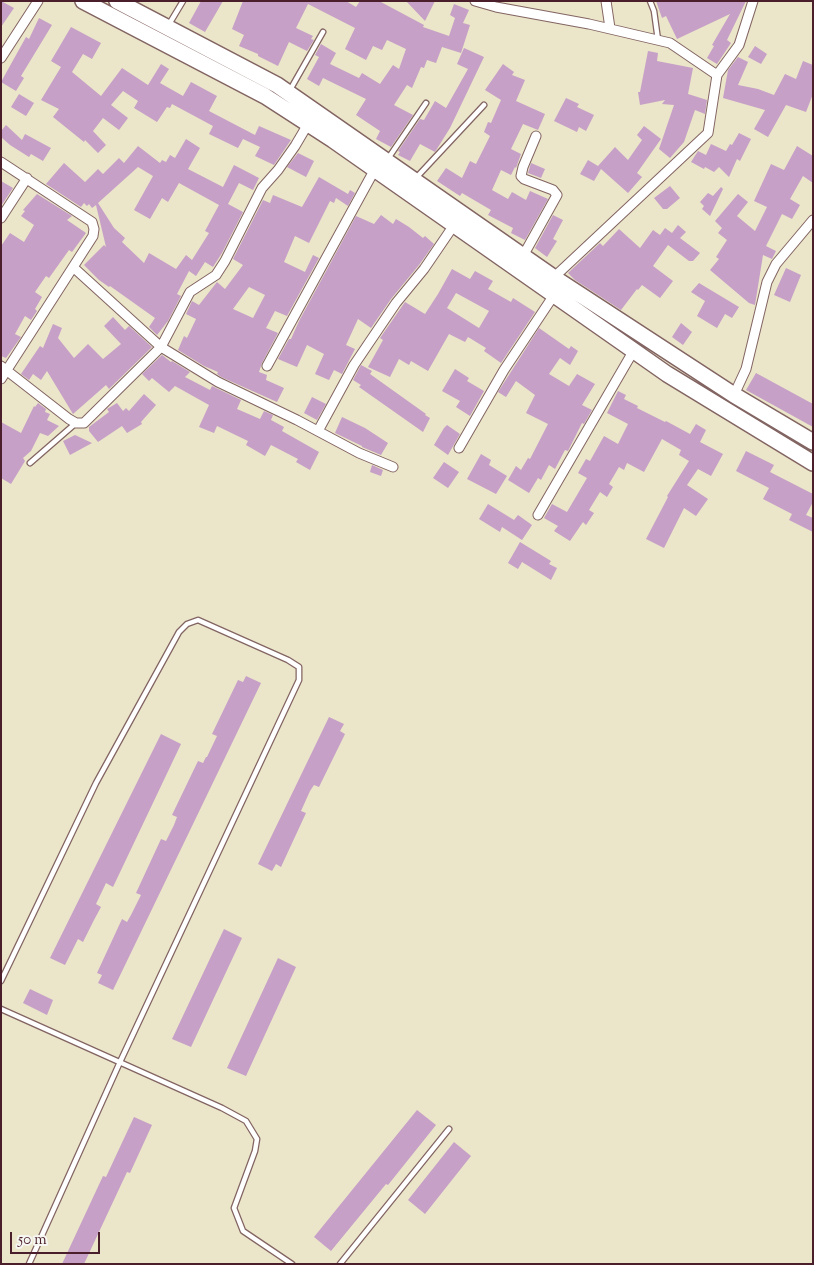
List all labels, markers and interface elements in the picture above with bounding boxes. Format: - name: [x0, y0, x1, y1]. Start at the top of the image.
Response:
- scale bar: [12, 1222, 102, 1254]
- text: 50 m: [18, 1230, 47, 1251]

